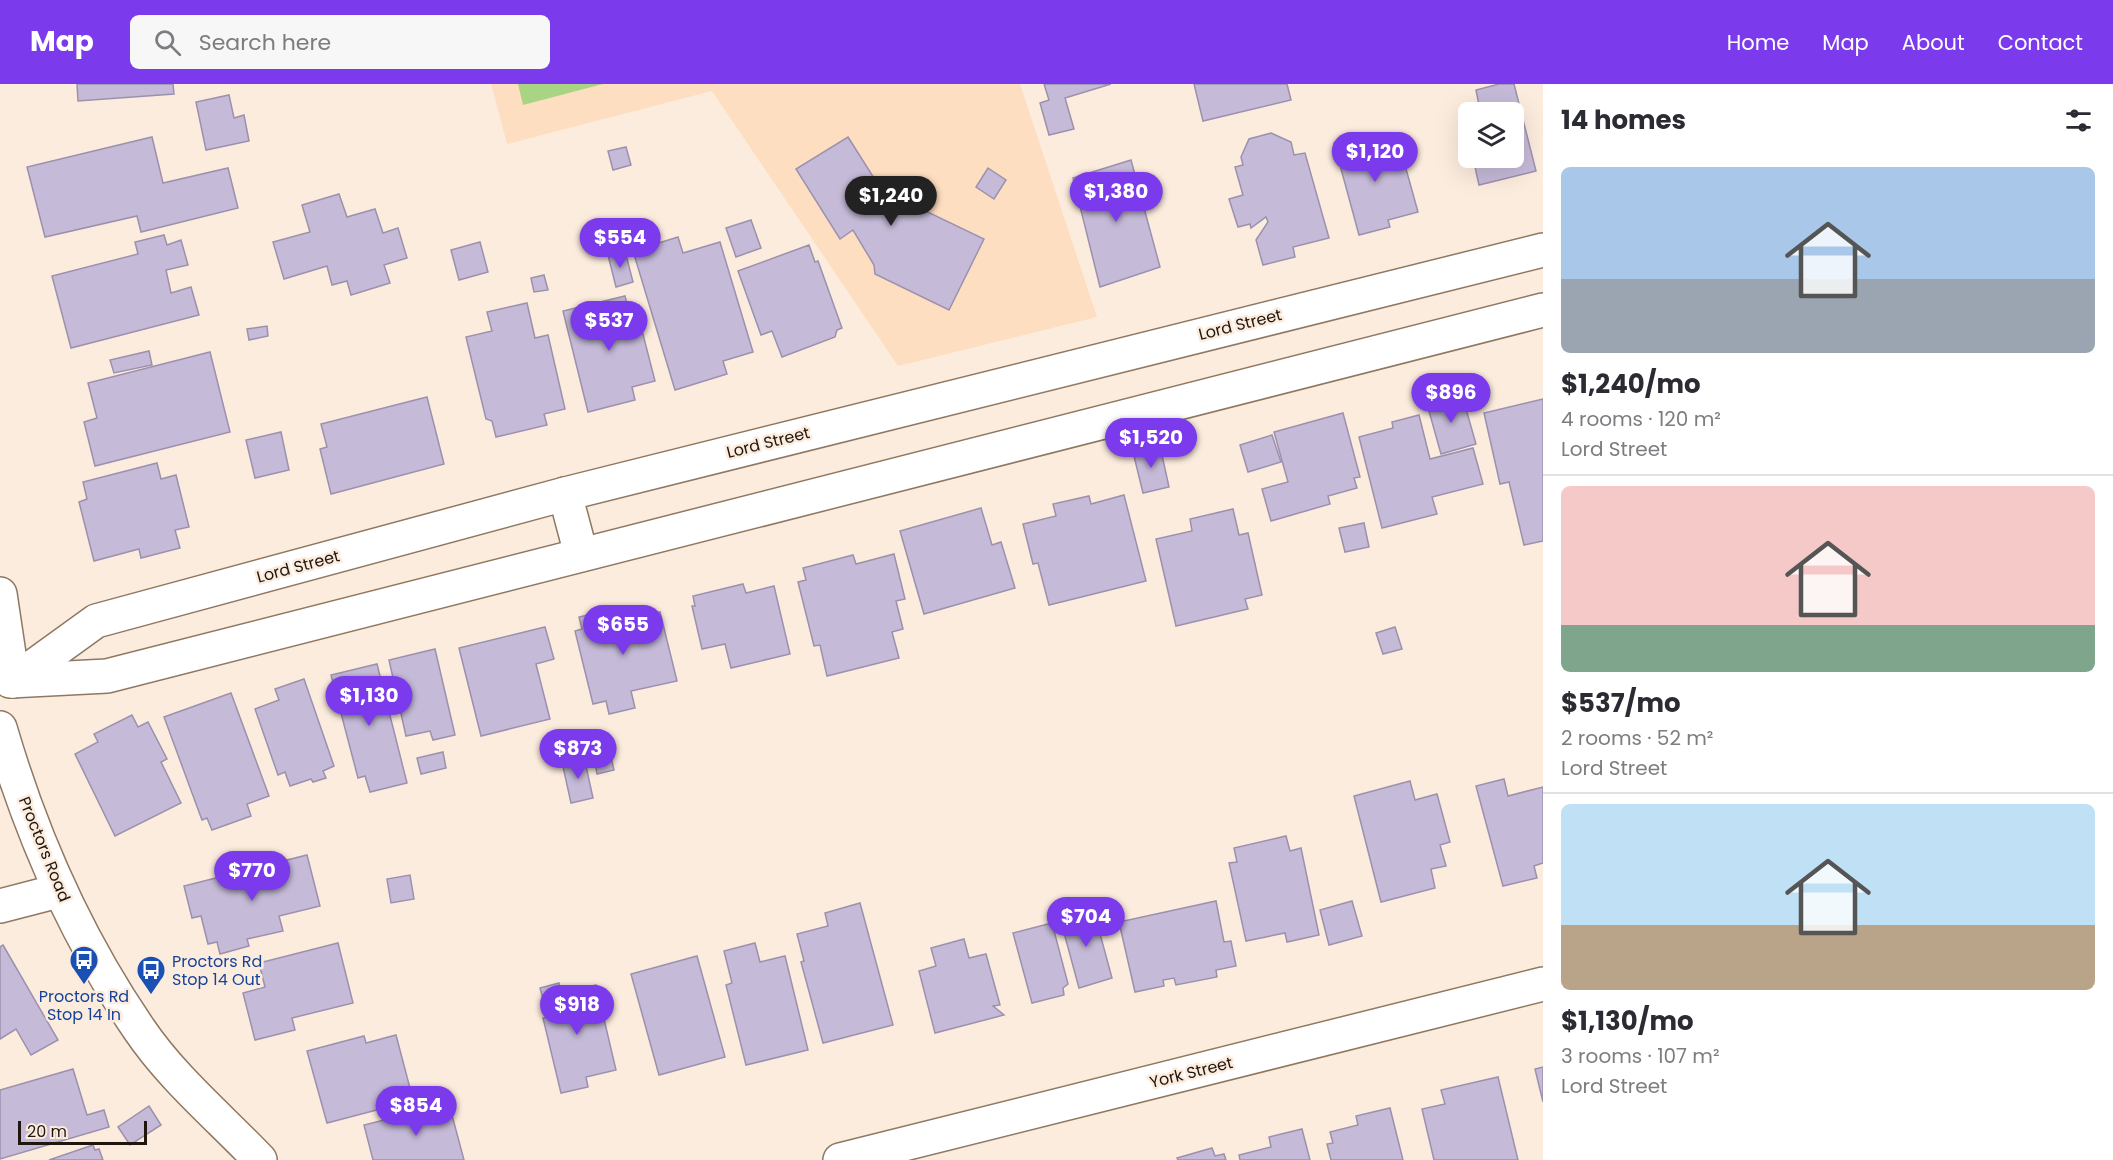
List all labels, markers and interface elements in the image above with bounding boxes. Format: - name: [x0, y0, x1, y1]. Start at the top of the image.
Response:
- search box: [130, 15, 550, 69]
- text: Map: [30, 22, 94, 61]
- icon: search: [151, 26, 184, 59]
- text: Search here: [199, 27, 331, 58]
- text: Home: [1727, 28, 1789, 57]
- text: Map: [1822, 28, 1869, 57]
- text: About: [1902, 28, 1965, 57]
- text: Contact: [1998, 28, 2083, 57]
- map controls: [1458, 102, 1524, 168]
- button: layers: [1458, 102, 1524, 168]
- text: 14 homes: [1561, 102, 1686, 138]
- icon: filters: [2062, 104, 2095, 137]
- pin: $1,120: [1326, 132, 1424, 183]
- text: $1,120: [1346, 137, 1404, 165]
- pin: $1,380: [1067, 172, 1165, 223]
- pin: $1,240: [842, 176, 940, 227]
- text: $1,380: [1084, 177, 1148, 205]
- text: $1,240: [859, 181, 923, 209]
- icon: home: [1774, 206, 1882, 314]
- pin: $554: [584, 218, 656, 269]
- text: $554: [594, 223, 646, 251]
- pin: $537: [573, 301, 645, 352]
- street label: Lord Street: [1196, 303, 1284, 346]
- text: $537: [585, 306, 633, 334]
- text: $1,240/mo: [1561, 366, 1701, 402]
- pin: $896: [1415, 373, 1487, 424]
- text: $896: [1425, 378, 1477, 406]
- text: 4 rooms · 120 m²: [1561, 405, 1721, 433]
- pin: $1,520: [1102, 418, 1200, 469]
- street label: Lord Street: [724, 421, 812, 464]
- text: $1,520: [1119, 423, 1183, 451]
- text: Lord Street: [1561, 435, 1667, 463]
- icon: home: [1774, 525, 1882, 633]
- street label: Lord Street: [254, 544, 342, 589]
- pin: $655: [587, 605, 659, 656]
- text: $655: [597, 610, 649, 638]
- pin: $1,130: [320, 676, 418, 727]
- text: $1,130: [339, 681, 399, 709]
- text: $537/mo: [1561, 685, 1681, 721]
- text: 2 rooms · 52 m²: [1561, 724, 1713, 752]
- pin: $873: [542, 729, 614, 780]
- text: $873: [554, 734, 602, 762]
- text: Lord Street: [1561, 754, 1667, 782]
- street label: Proctors Road: [13, 793, 76, 905]
- icon: home: [1774, 843, 1882, 951]
- pin: $770: [216, 851, 288, 902]
- text: $770: [228, 856, 276, 884]
- pin: $704: [1050, 897, 1122, 948]
- text: $704: [1061, 902, 1111, 930]
- bus stop icon: Proctors Rd Stop 14 In: [68, 944, 100, 986]
- place label: Proctors Rd Stop 14 Out: [172, 950, 262, 991]
- bus stop icon: Proctors Rd Stop 14 Out: [135, 954, 167, 996]
- place label: Proctors Rd Stop 14 In: [39, 985, 129, 1026]
- pin: $918: [541, 985, 613, 1036]
- text: $918: [554, 990, 600, 1018]
- text: $1,130/mo: [1561, 1003, 1694, 1039]
- text: 3 rooms · 107 m²: [1561, 1042, 1720, 1070]
- street label: York Street: [1147, 1051, 1235, 1094]
- text: Lord Street: [1561, 1072, 1667, 1100]
- pin: $854: [380, 1086, 452, 1137]
- text: $854: [390, 1091, 442, 1119]
- scale bar: [18, 1118, 147, 1146]
- text: 20 m: [27, 1120, 67, 1143]

